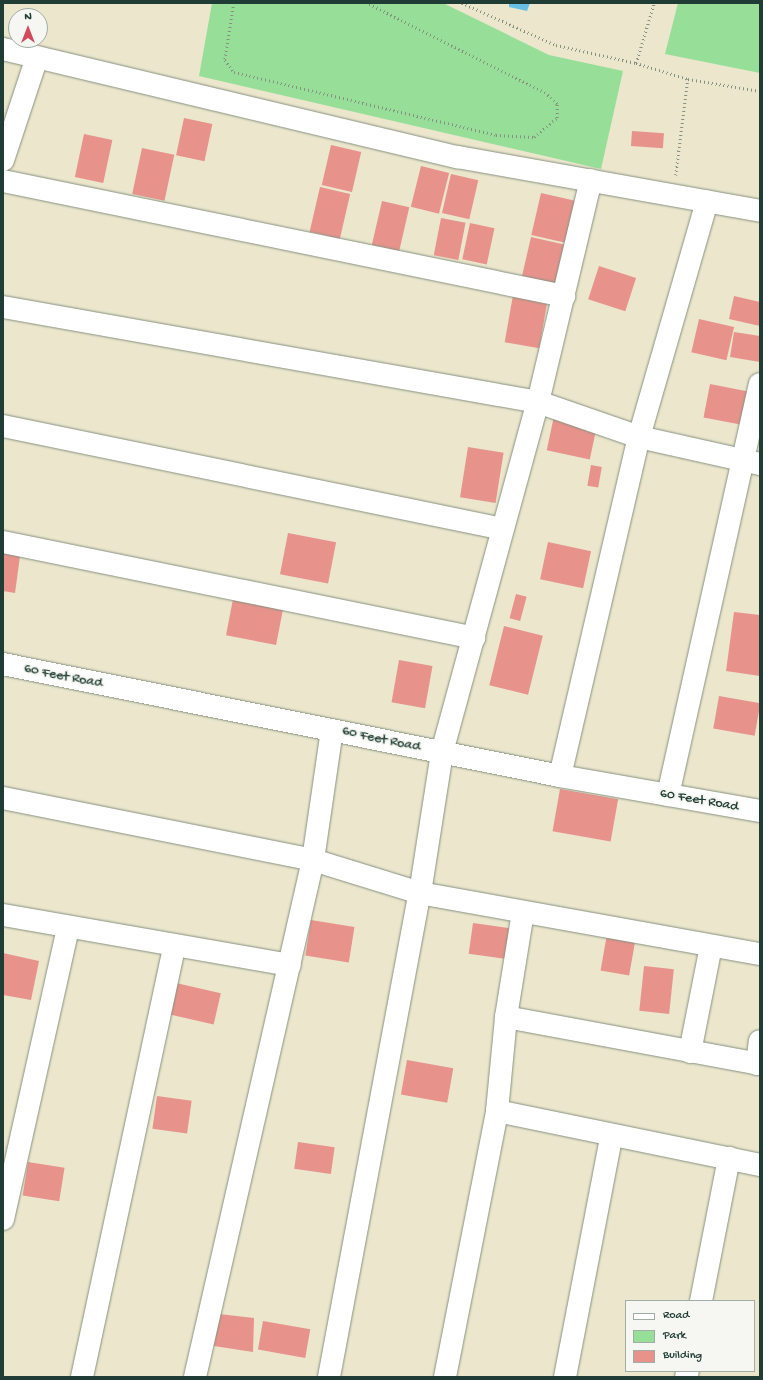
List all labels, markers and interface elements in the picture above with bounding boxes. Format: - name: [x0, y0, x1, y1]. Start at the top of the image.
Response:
- north arrow: [8, 8, 48, 48]
- text: N: [24, 11, 32, 23]
- street label: 60 Feet Road: [22, 661, 104, 693]
- street label: 60 Feet Road: [340, 724, 422, 756]
- street label: 60 Feet Road: [658, 786, 740, 816]
- legend: [625, 1300, 755, 1372]
- text: Road: [663, 1309, 689, 1323]
- text: Park: [663, 1329, 686, 1343]
- text: Building: [663, 1349, 702, 1363]

